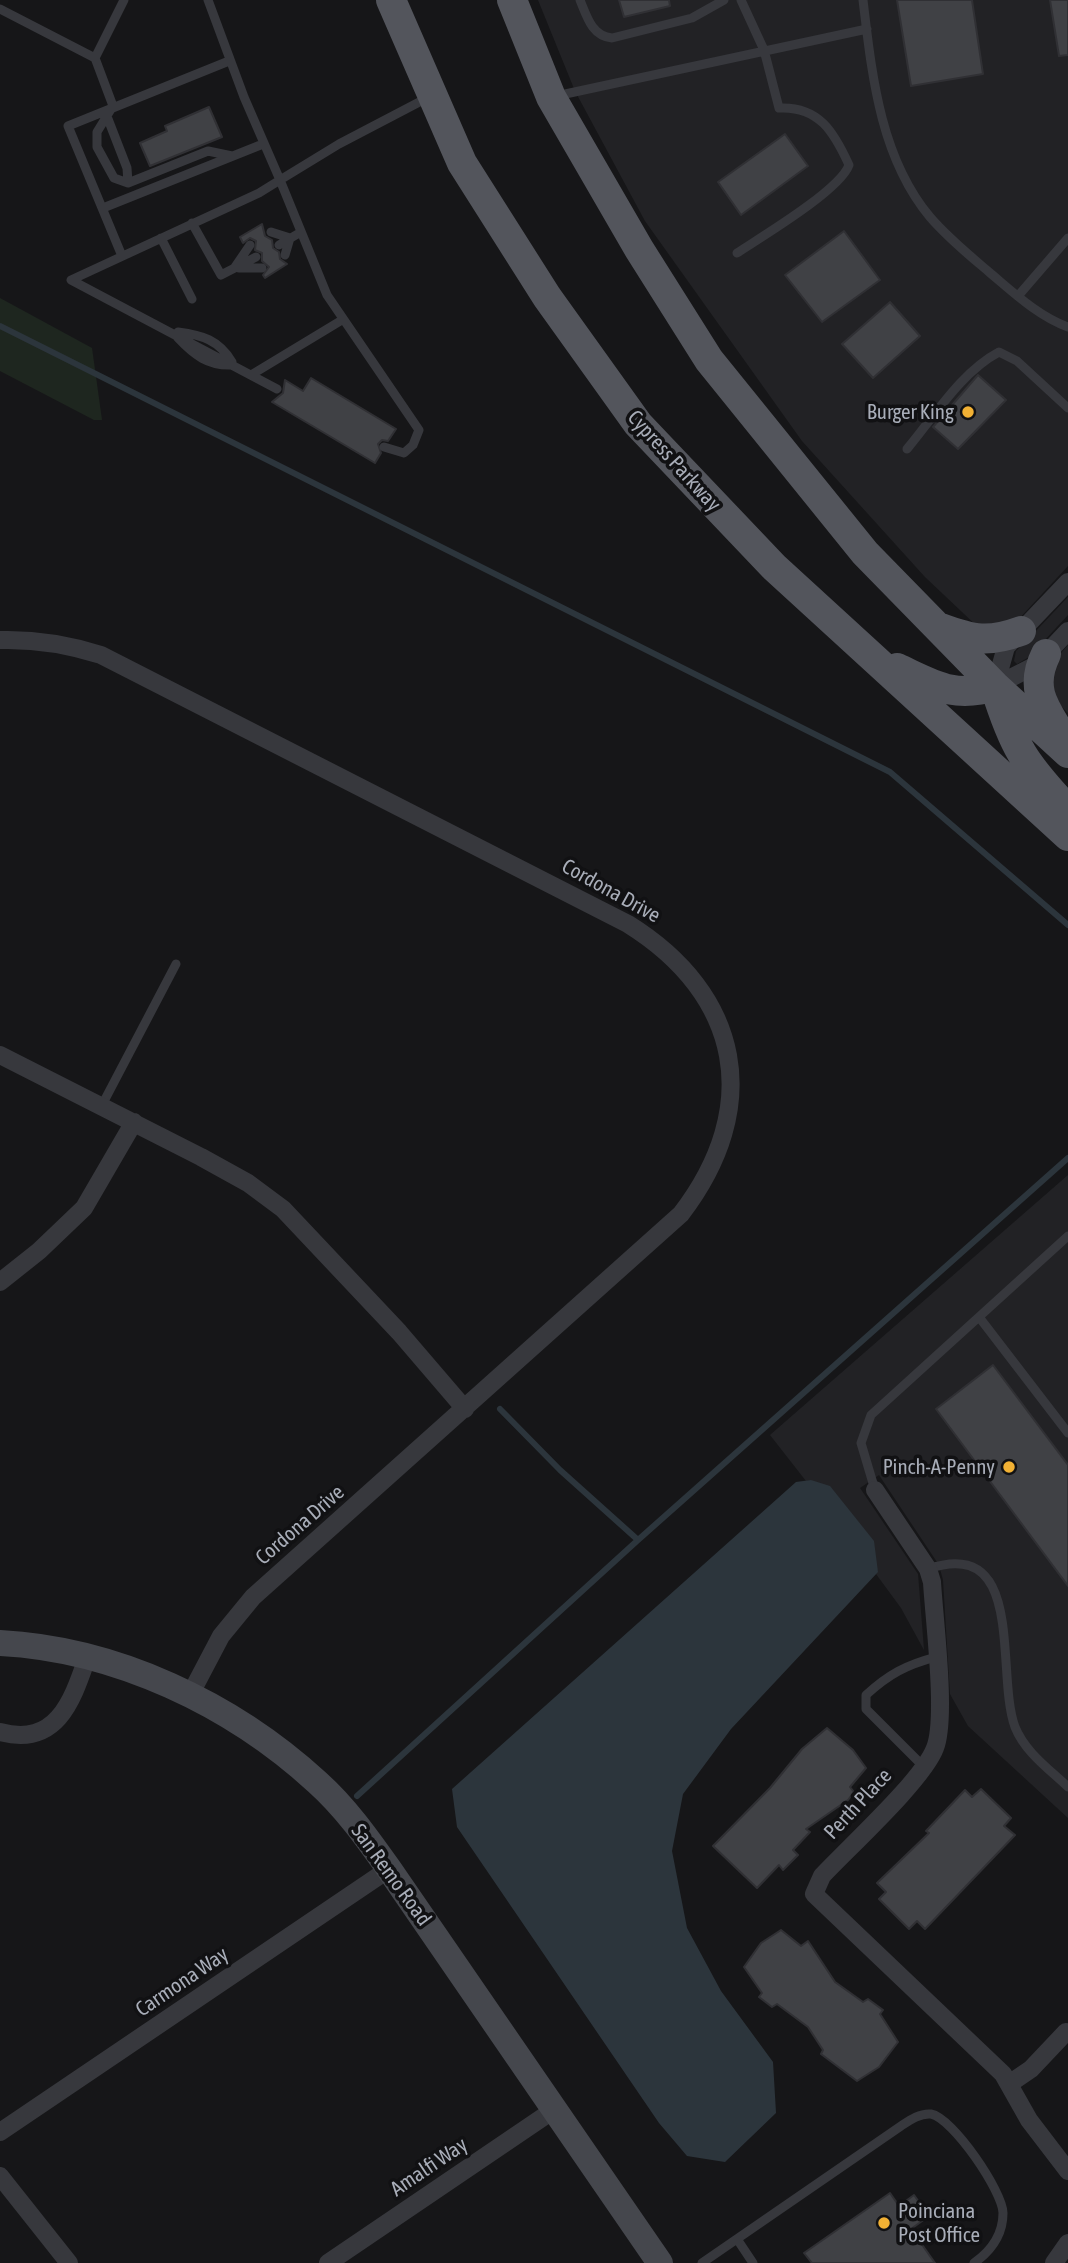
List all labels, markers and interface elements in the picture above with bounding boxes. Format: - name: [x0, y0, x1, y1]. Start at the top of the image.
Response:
- place label: Burger King: [867, 399, 954, 425]
- marker: Burger King: [960, 404, 976, 420]
- street label: Cypress Parkway: [622, 405, 726, 517]
- street label: Cordona Drive: [557, 854, 665, 928]
- place label: Pinch-A-Penny: [883, 1454, 995, 1480]
- marker: Pinch-A-Penny: [1001, 1459, 1017, 1475]
- street label: Cordona Drive: [251, 1480, 349, 1570]
- street label: Perth Place: [819, 1763, 897, 1845]
- street label: San Remo Road: [346, 1819, 436, 1931]
- street label: Carmona Way: [131, 1942, 233, 2022]
- street label: Amalfi Way: [386, 2132, 472, 2202]
- place label: Poinciana Post Office: [898, 2198, 980, 2248]
- marker: Poinciana Post Office: [876, 2215, 892, 2231]

